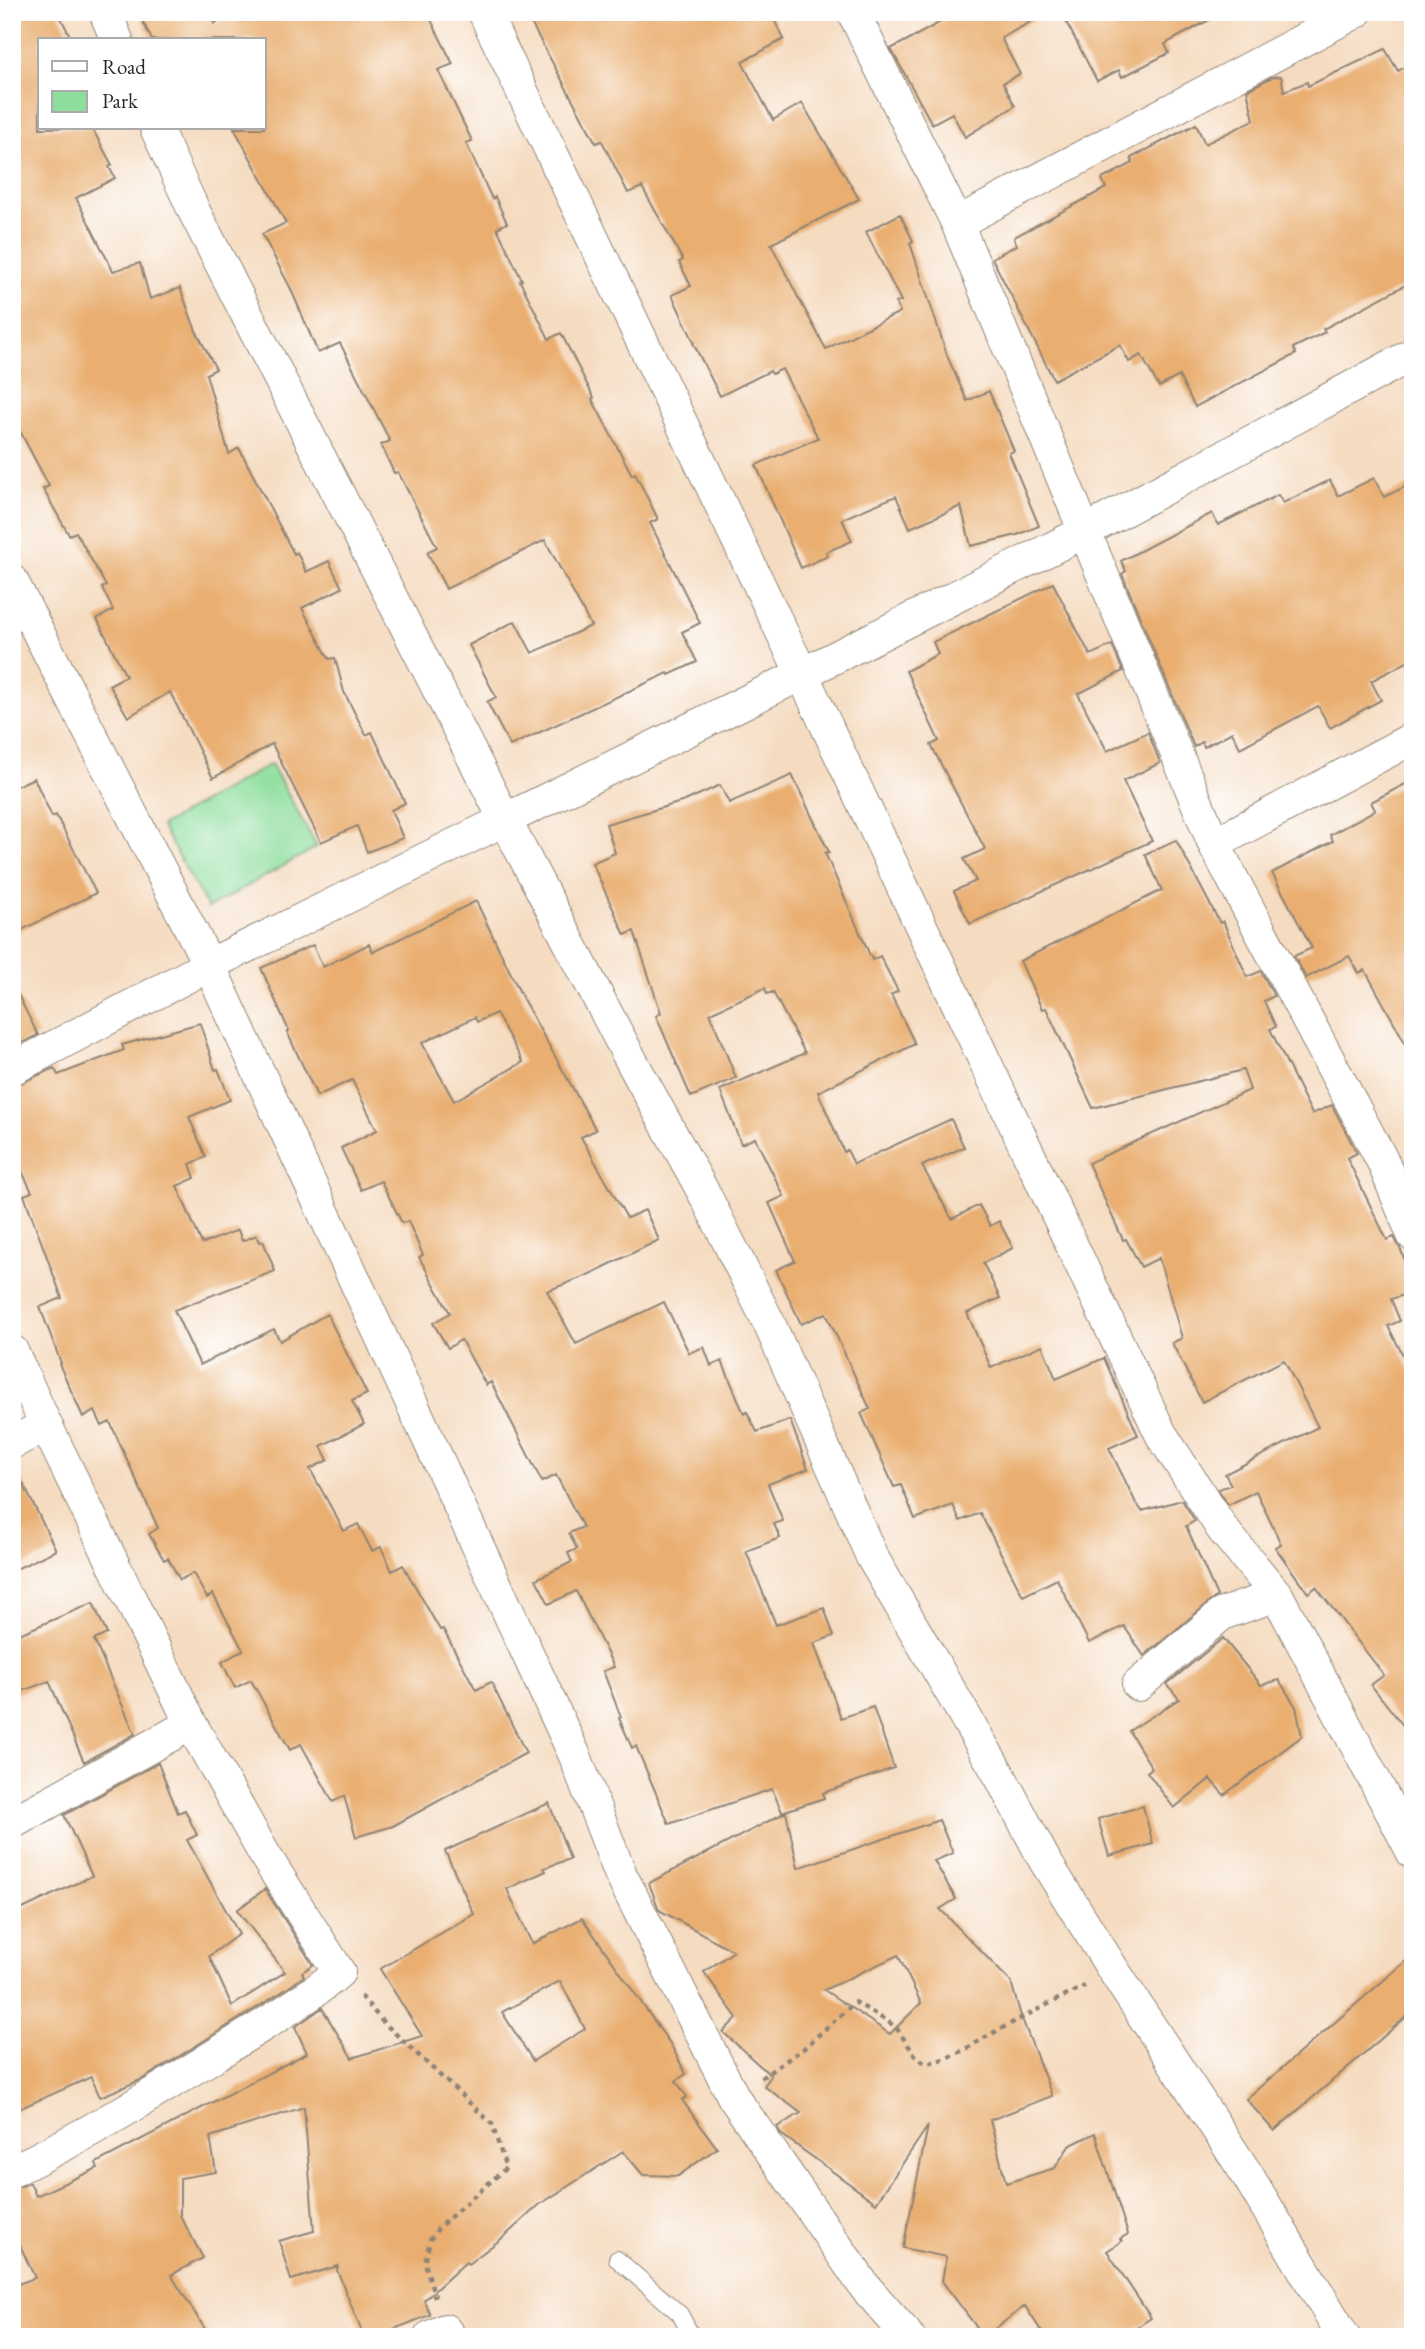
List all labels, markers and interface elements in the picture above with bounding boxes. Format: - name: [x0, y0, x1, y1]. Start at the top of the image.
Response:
- legend: [38, 38, 266, 130]
- text: Road: [102, 53, 146, 80]
- text: Park: [102, 87, 139, 114]

